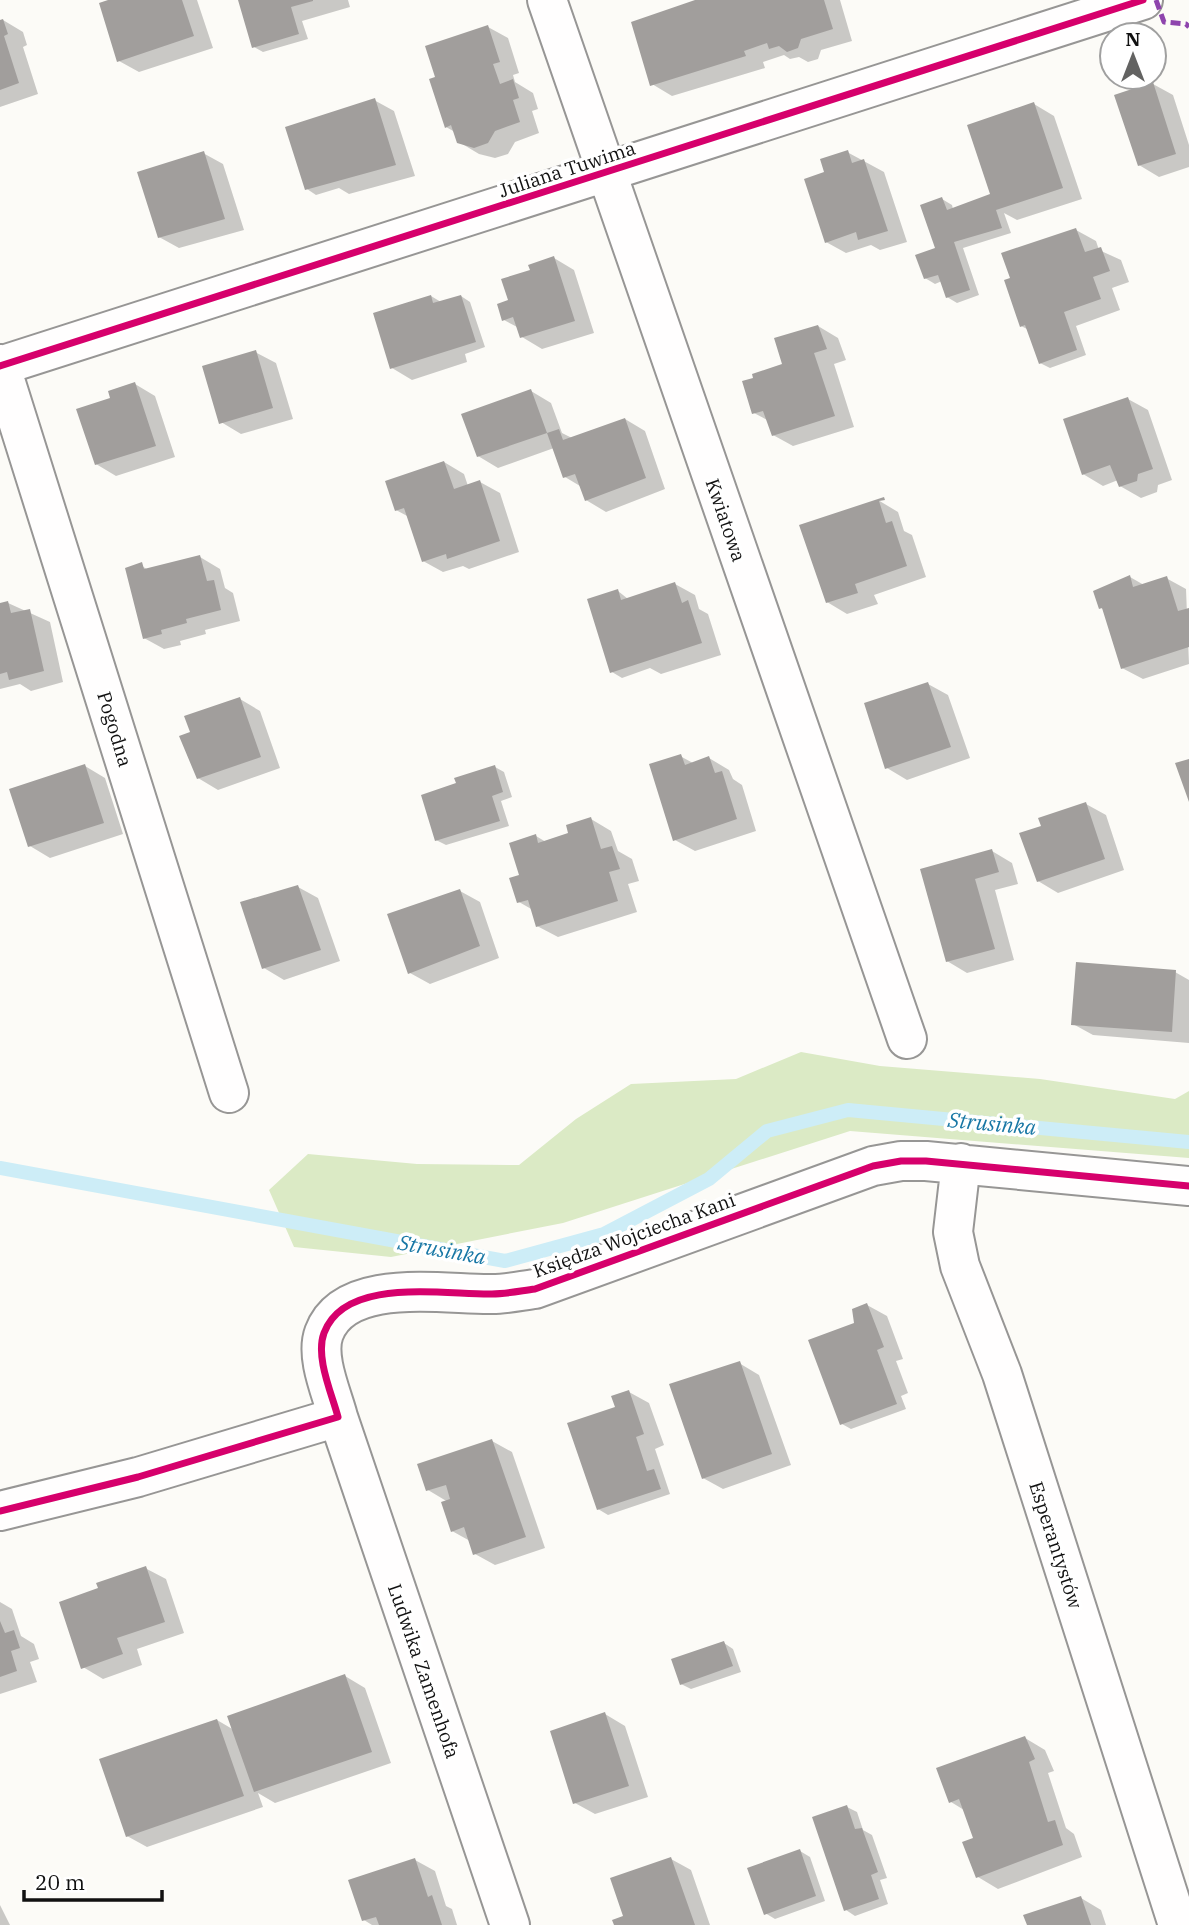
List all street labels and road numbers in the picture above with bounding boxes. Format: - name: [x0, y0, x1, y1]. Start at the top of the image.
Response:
- street label: Juliana Tuwima: [496, 136, 638, 202]
- street label: Kwiatowa: [701, 475, 751, 565]
- street label: Pogodna: [92, 688, 138, 770]
- street label: Księdza Wojciecha Kani: [530, 1187, 738, 1283]
- street label: Esperantystów: [1024, 1478, 1088, 1612]
- street label: Ludwika Zamenhofa: [383, 1580, 465, 1762]

